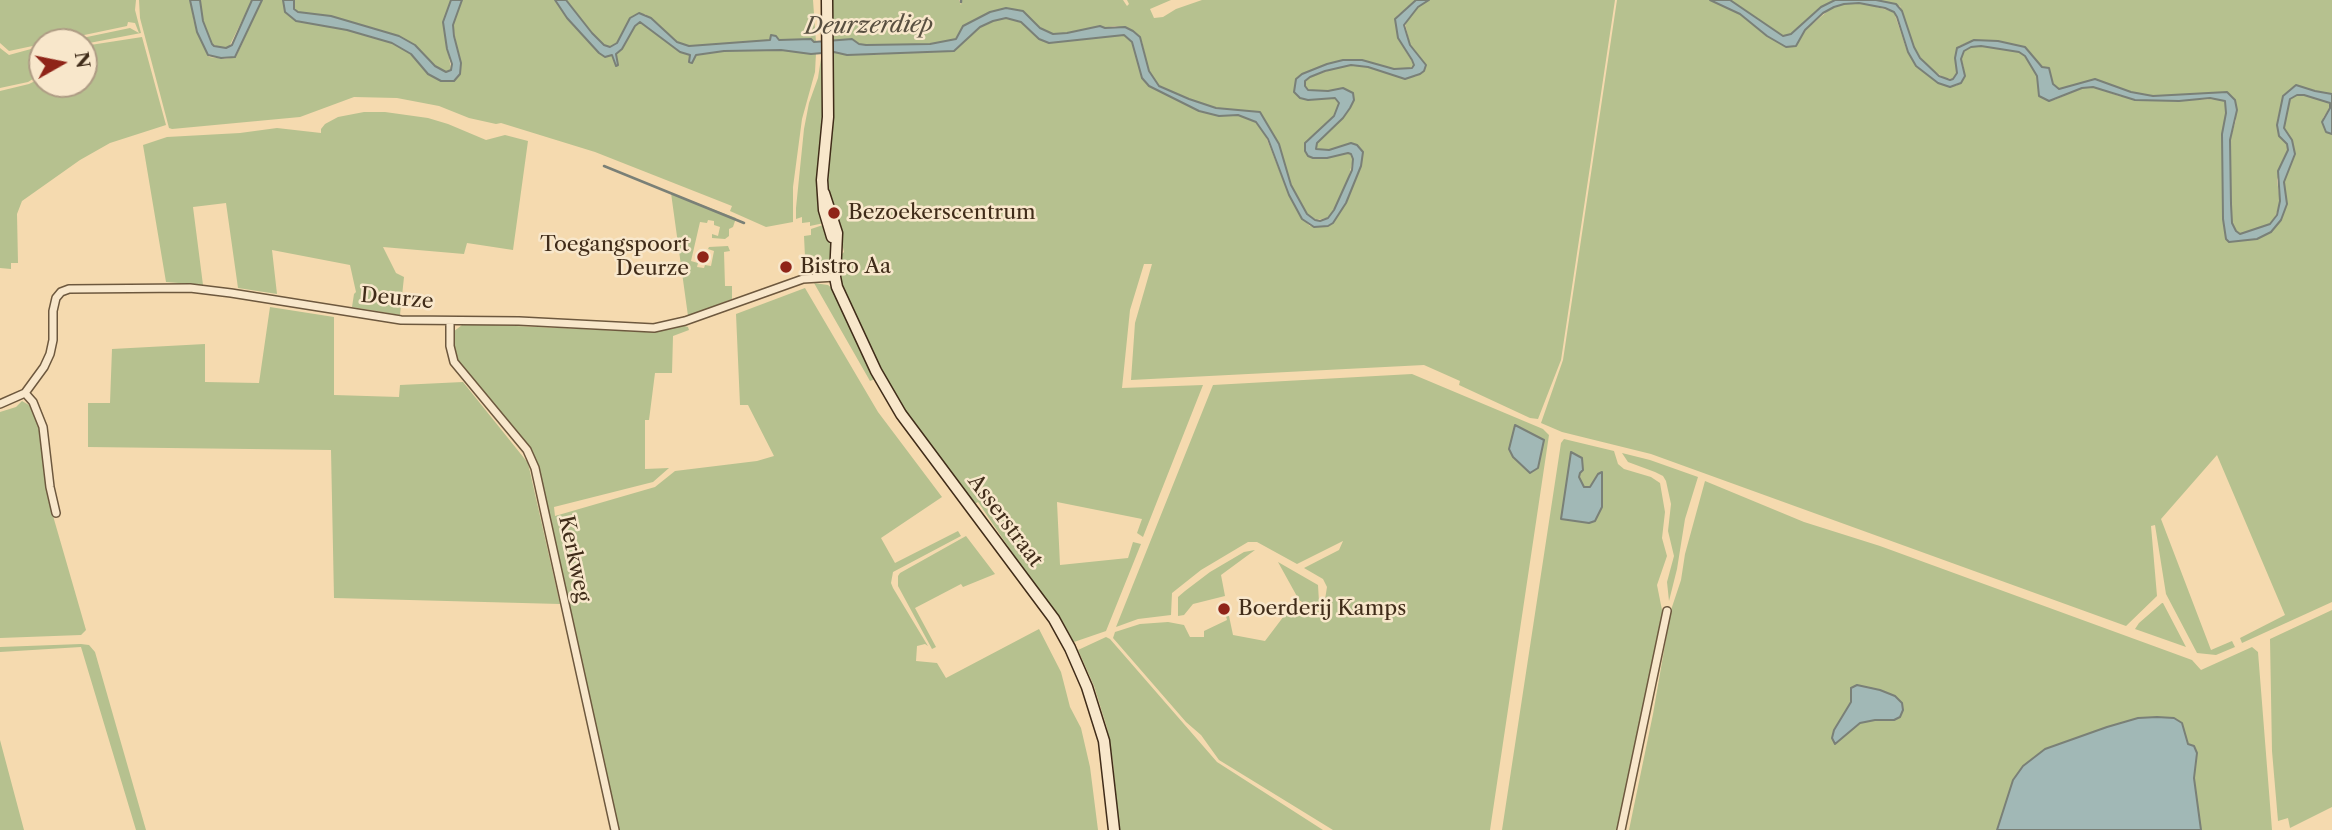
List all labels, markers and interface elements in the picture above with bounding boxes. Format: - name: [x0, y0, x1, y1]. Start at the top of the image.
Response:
- water label: Deurzerdiep: [804, 11, 934, 41]
- north arrow: [28, 28, 98, 98]
- text: N: [70, 50, 95, 70]
- place label: Bezoekerscentrum: [848, 200, 1036, 226]
- marker: Bezoekerscentrum: [826, 205, 842, 221]
- place label: Toegangspoort Deurze: [540, 232, 689, 282]
- marker: Toegangspoort Deurze: [695, 249, 711, 265]
- place label: Bistro Aa: [800, 254, 891, 280]
- marker: Bistro Aa: [778, 259, 794, 275]
- street label: Deurze: [359, 283, 435, 315]
- street label: Asserstraat: [962, 470, 1048, 572]
- street label: Kerkweg: [553, 513, 595, 605]
- place label: Boerderij Kamps: [1238, 596, 1406, 622]
- marker: Boerderij Kamps: [1216, 601, 1232, 617]

